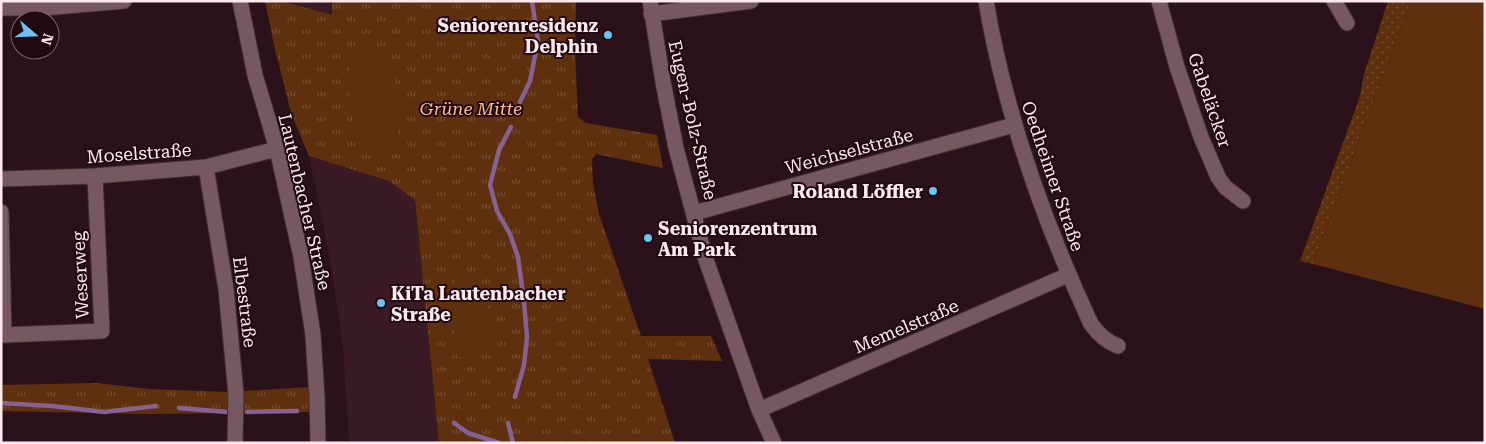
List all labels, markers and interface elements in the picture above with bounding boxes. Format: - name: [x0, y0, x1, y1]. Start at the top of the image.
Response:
- north arrow: [10, 10, 60, 60]
- place label: Seniorenresidenz Delphin: [438, 15, 598, 57]
- marker: Seniorenresidenz Delphin: [602, 29, 614, 41]
- text: N: [38, 32, 57, 47]
- street label: Eugen-Bolz-Straße: [664, 38, 722, 202]
- street label: Gabeläcker: [1184, 50, 1236, 150]
- park label: Grüne Mitte: [420, 98, 522, 119]
- street label: Oedheimer Straße: [1017, 98, 1089, 254]
- street label: Lautenbacher Straße: [274, 112, 336, 292]
- street label: Weichselstraße: [783, 124, 916, 178]
- street label: Moselstraße: [86, 139, 192, 167]
- place label: Roland Löffler: [792, 181, 923, 202]
- marker: Roland Löffler: [927, 185, 939, 197]
- place label: Seniorenzentrum Am Park: [658, 218, 818, 260]
- street label: Weserweg: [67, 230, 93, 320]
- marker: Seniorenzentrum Am Park: [642, 232, 654, 244]
- street label: Elbestraße: [229, 255, 261, 349]
- place label: KiTa Lautenbacher Straße: [391, 283, 566, 325]
- street label: Memelstraße: [850, 294, 962, 358]
- marker: KiTa Lautenbacher Straße: [375, 297, 387, 309]

